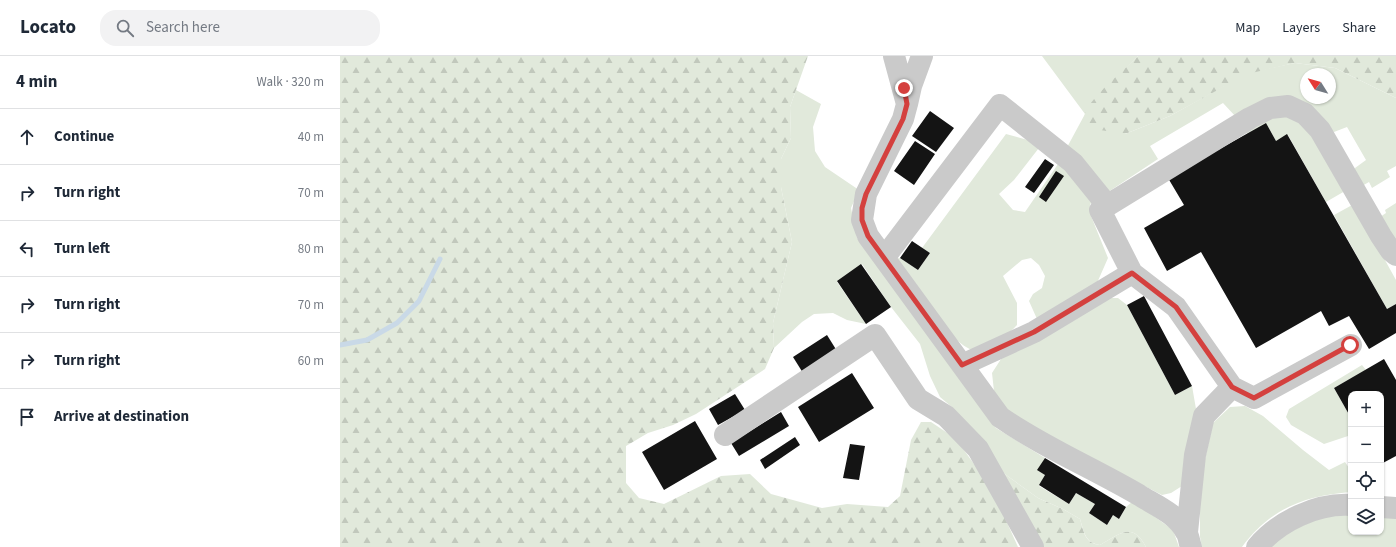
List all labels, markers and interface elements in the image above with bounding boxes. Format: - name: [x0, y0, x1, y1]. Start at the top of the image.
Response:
- search box: [100, 10, 380, 46]
- text: Locato: [20, 14, 76, 41]
- icon: search: [114, 17, 136, 39]
- text: Search here: [146, 17, 220, 38]
- text: Map: [1235, 18, 1260, 38]
- text: Layers: [1282, 18, 1320, 38]
- text: Share: [1342, 18, 1376, 38]
- north arrow: [1300, 68, 1336, 104]
- text: 4 min: [16, 70, 57, 94]
- text: Walk · 320 m: [256, 73, 324, 91]
- route end: [895, 79, 913, 97]
- icon: ahead: [16, 126, 38, 148]
- text: Continue: [54, 126, 114, 147]
- text: 40 m: [298, 128, 324, 146]
- icon: right: [16, 182, 38, 204]
- text: Turn right: [54, 182, 120, 203]
- text: 70 m: [298, 184, 324, 202]
- icon: left: [16, 238, 38, 260]
- text: Turn left: [54, 238, 110, 259]
- text: 80 m: [298, 240, 324, 258]
- icon: right: [16, 294, 38, 316]
- text: Turn right: [54, 294, 120, 315]
- text: 70 m: [298, 296, 324, 314]
- route start: [1341, 336, 1359, 354]
- icon: right: [16, 350, 38, 372]
- text: Turn right: [54, 350, 120, 371]
- text: 60 m: [298, 352, 324, 370]
- map controls: [1348, 391, 1384, 535]
- button: +: [1348, 391, 1384, 427]
- icon: arrive: [16, 406, 38, 428]
- text: Arrive at destination: [54, 406, 189, 427]
- button: −: [1348, 427, 1384, 463]
- button: locate: [1348, 463, 1384, 499]
- button: layers: [1348, 499, 1384, 535]

